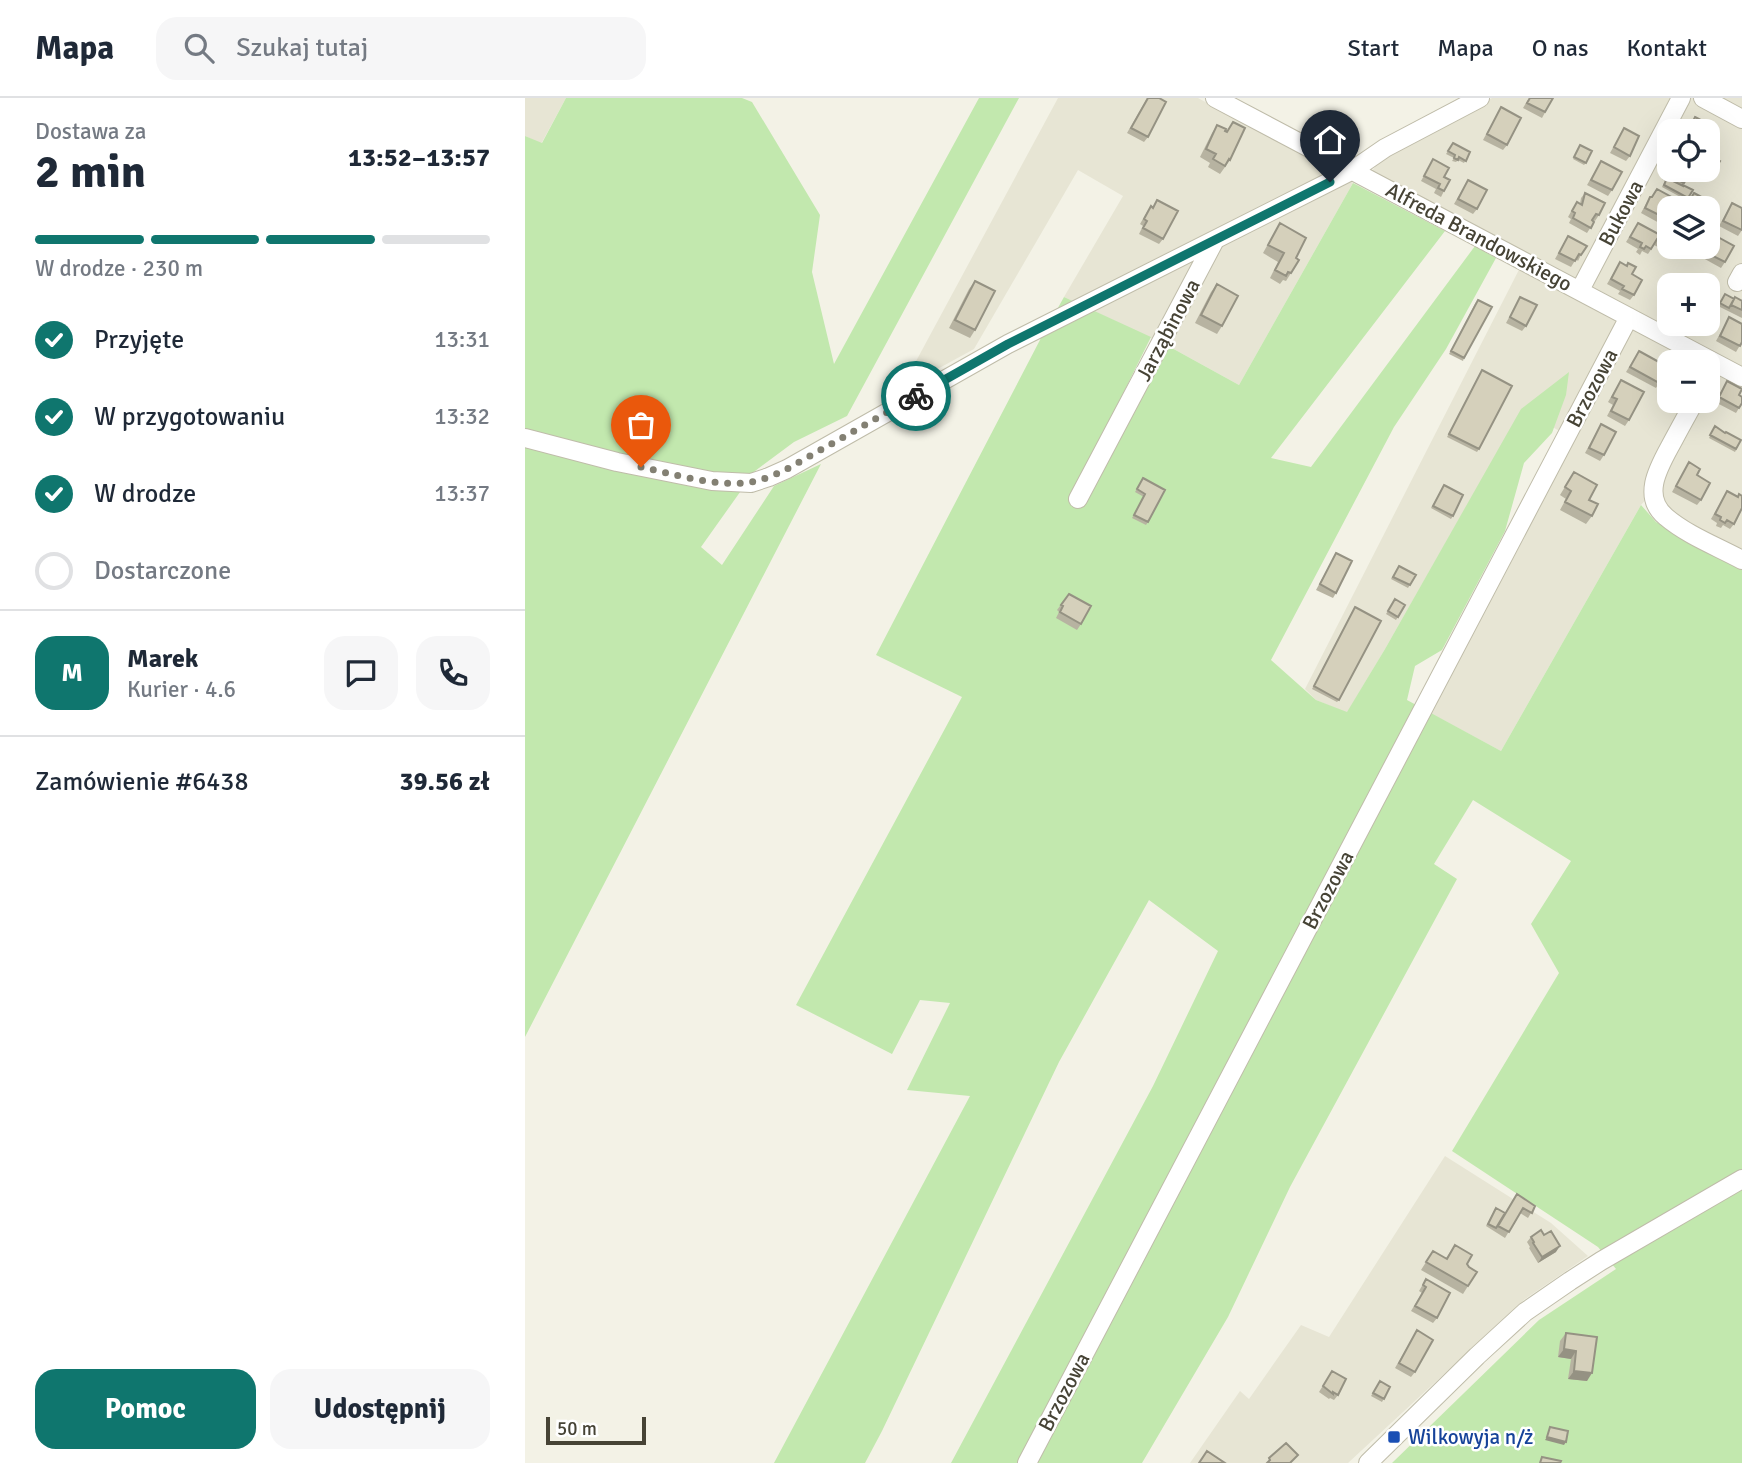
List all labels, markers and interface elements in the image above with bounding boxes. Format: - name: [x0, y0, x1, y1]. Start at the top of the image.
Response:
- search box: [156, 17, 646, 80]
- text: Mapa: [35, 28, 114, 69]
- icon: search: [180, 29, 218, 67]
- text: Szukaj tutaj: [236, 32, 368, 64]
- text: Start: [1348, 33, 1399, 63]
- text: Mapa: [1437, 33, 1494, 63]
- text: O nas: [1532, 33, 1589, 63]
- text: Kontakt: [1627, 33, 1707, 63]
- pin: [1300, 110, 1360, 182]
- text: Dostawa za: [35, 117, 146, 146]
- map controls: [1657, 119, 1720, 413]
- button: locate: [1657, 119, 1720, 182]
- icon: home: [1311, 121, 1349, 159]
- text: 13:52–13:57: [348, 142, 490, 174]
- text: 2 min: [35, 144, 146, 200]
- street label: Bukowa: [1593, 176, 1649, 250]
- street label: Alfreda Brandowskiego: [1381, 177, 1577, 297]
- button: layers: [1657, 196, 1720, 259]
- text: W drodze · 230 m: [35, 254, 203, 283]
- button: +: [1657, 273, 1720, 336]
- street label: Jarząbinowa: [1130, 274, 1206, 386]
- icon: check: [35, 321, 73, 359]
- text: Przyjęte: [94, 324, 184, 356]
- text: 13:31: [434, 325, 490, 354]
- street label: Brzozowa: [1560, 344, 1624, 432]
- button: −: [1657, 350, 1720, 413]
- courier: [881, 361, 951, 431]
- icon: bike: [897, 377, 935, 415]
- pin: [611, 395, 671, 467]
- icon: check: [35, 398, 73, 436]
- text: W przygotowaniu: [94, 401, 285, 433]
- text: 13:32: [434, 402, 490, 431]
- icon: bag: [622, 406, 660, 444]
- icon: check: [35, 475, 73, 513]
- text: W drodze: [94, 478, 196, 510]
- text: 13:37: [434, 479, 490, 508]
- text: Dostarczone: [94, 555, 231, 587]
- button: chat: [324, 636, 398, 710]
- button: phone: [416, 636, 490, 710]
- text: Marek: [127, 643, 198, 675]
- text: M: [61, 657, 83, 689]
- text: Kurier · 4.6: [127, 675, 236, 704]
- text: Zamówienie #6438: [35, 766, 248, 798]
- text: 39.56 zł: [399, 766, 490, 798]
- street label: Brzozowa: [1296, 846, 1360, 934]
- street label: Brzozowa: [1032, 1348, 1096, 1436]
- button: Pomoc: [35, 1369, 256, 1449]
- button: Udostępnij: [270, 1369, 490, 1449]
- scale bar: [546, 1414, 646, 1446]
- text: 50 m: [557, 1417, 597, 1441]
- place label: Wilkowyja n/ż: [1408, 1424, 1533, 1450]
- marker: Wilkowyja n/ż: [1386, 1429, 1402, 1445]

